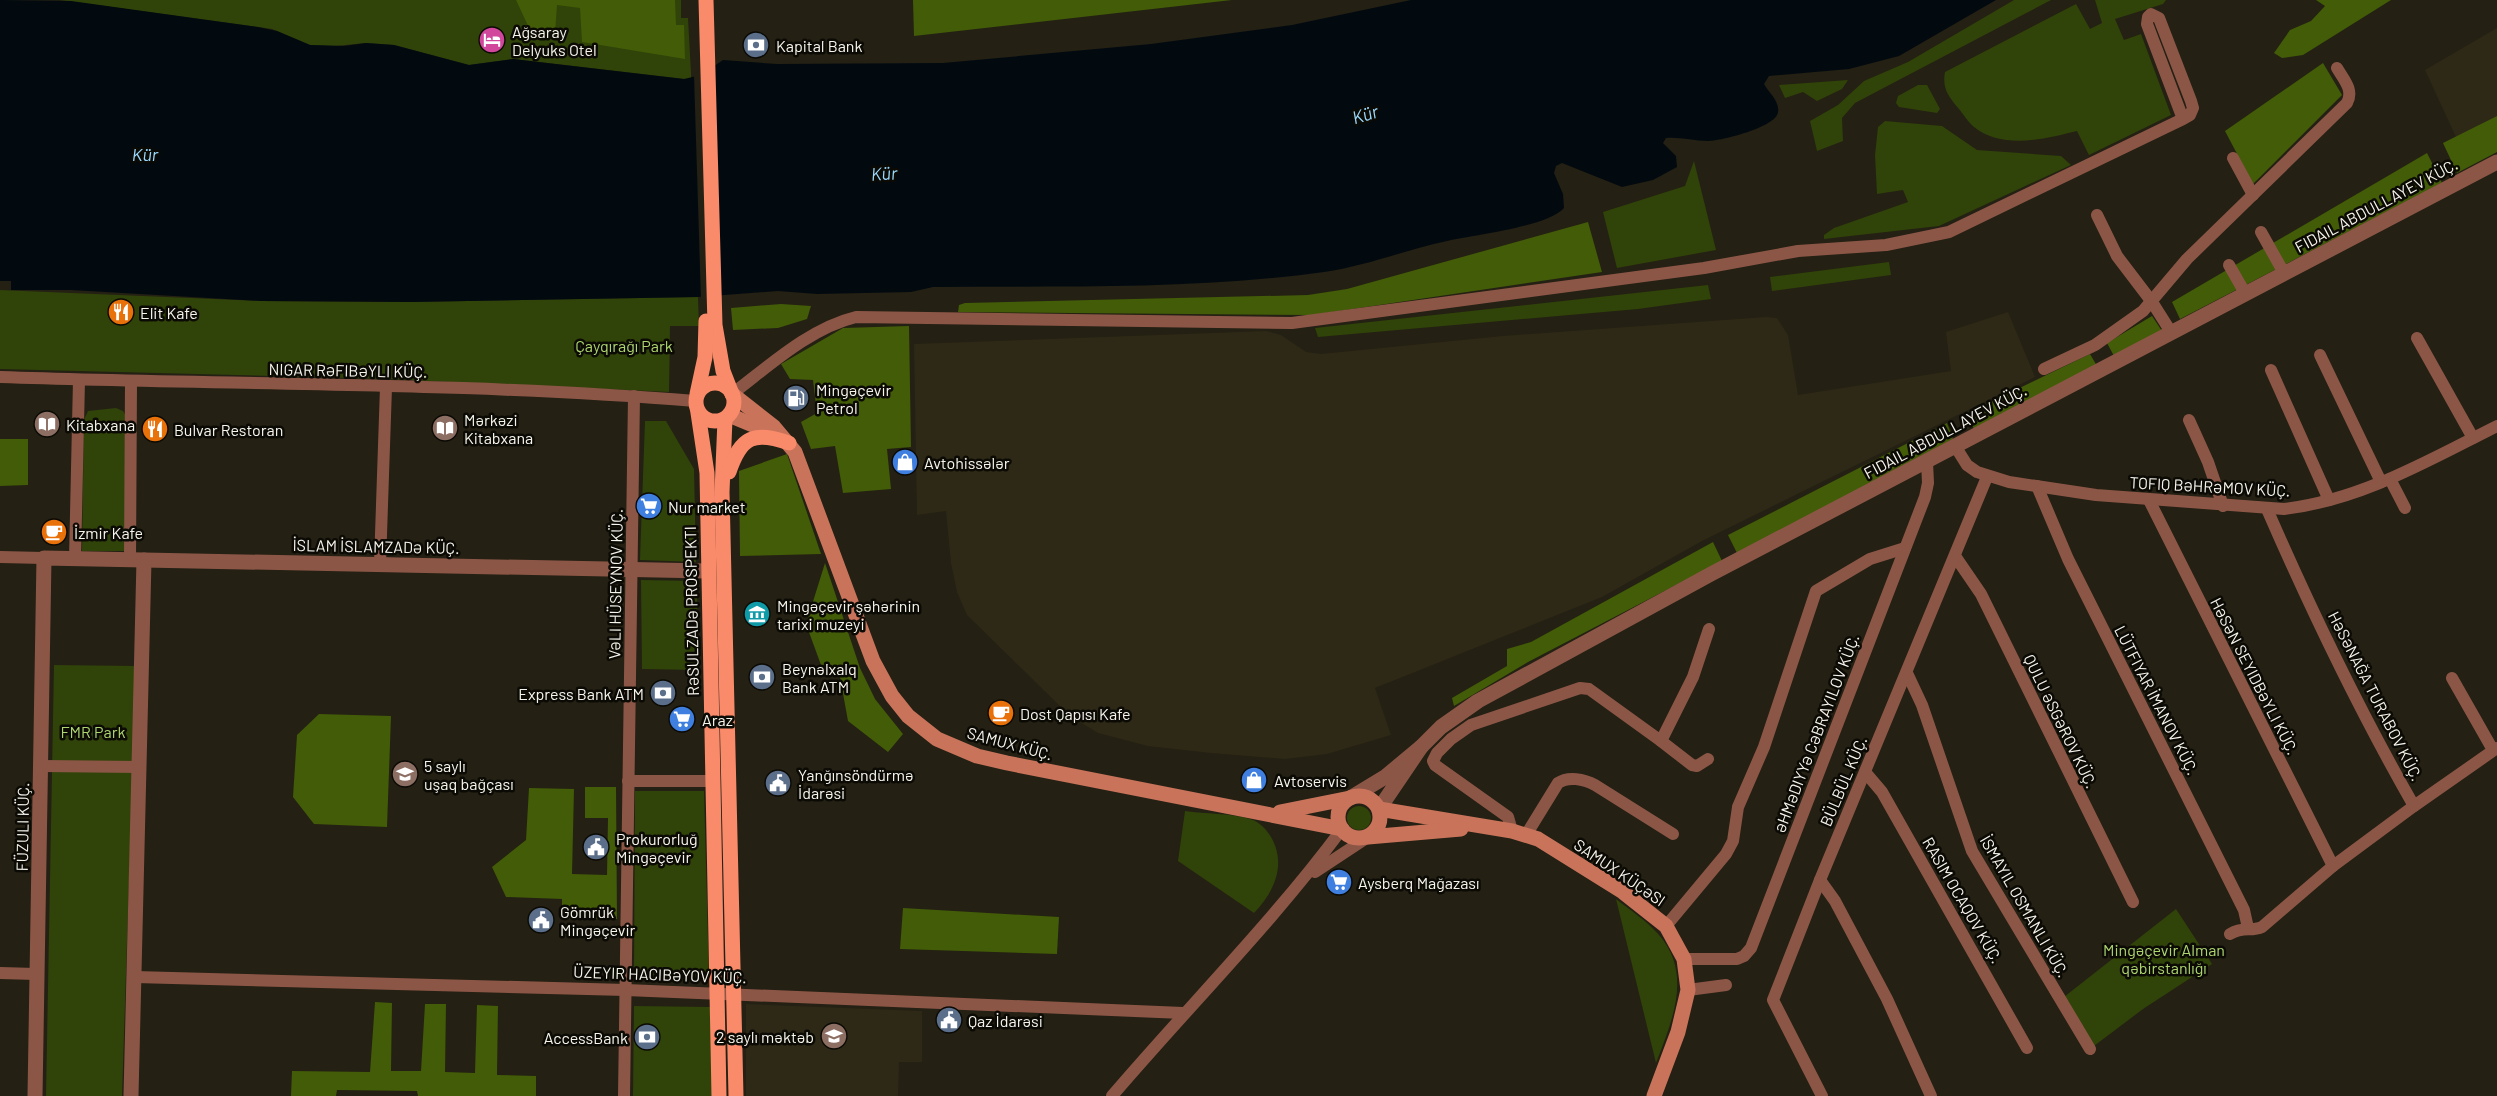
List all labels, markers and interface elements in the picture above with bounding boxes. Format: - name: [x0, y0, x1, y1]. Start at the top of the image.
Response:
- place label: Ağsaray Delyuks Otel: [512, 22, 597, 59]
- hotel icon: Ağsaray Delyuks Otel: [477, 25, 507, 55]
- bank icon: Kapital Bank: [741, 30, 771, 60]
- place label: Kapital Bank: [776, 36, 862, 55]
- water label: Kür: [1349, 99, 1381, 128]
- water label: Kür: [132, 143, 159, 165]
- street label: FIDAIL ABDULLAYEV KÜÇ.: [2291, 154, 2461, 256]
- water label: Kür: [870, 161, 898, 185]
- restaurant icon: Elit Kafe: [106, 297, 136, 327]
- place label: Elit Kafe: [140, 303, 198, 322]
- park label: Çayqırağı Park: [575, 336, 673, 355]
- street label: NIGAR RƏFIBƏYLI KÜÇ.: [268, 359, 428, 381]
- place label: Mingəçevir Petrol: [816, 380, 892, 417]
- street label: FIDAIL ABDULLAYEV KÜÇ.: [1860, 380, 2030, 482]
- fuel station icon: Mingəçevir Petrol: [781, 383, 811, 413]
- library icon: Kitabxana: [32, 409, 62, 439]
- place label: Mərkəzi Kitabxana: [464, 410, 533, 447]
- library icon: Mərkəzi Kitabxana: [430, 413, 460, 443]
- restaurant icon: Bulvar Restoran: [140, 414, 170, 444]
- place label: Kitabxana: [66, 415, 135, 434]
- place label: Bulvar Restoran: [174, 420, 283, 439]
- shop icon: Avtohissələr: [890, 447, 920, 477]
- place label: Avtohissələr: [924, 453, 1010, 472]
- street label: TOFIQ BƏHRƏMOV KÜÇ.: [2129, 472, 2291, 500]
- supermarket icon: Nur market: [634, 491, 664, 521]
- place label: Nur market: [668, 497, 746, 516]
- street label: VƏLI HÜSEYNOV KÜÇ.: [604, 509, 626, 659]
- cafe icon: İzmir Kafe: [39, 517, 69, 547]
- place label: İzmir Kafe: [74, 523, 143, 542]
- street label: RƏSULZADƏ PROSPEKTI: [680, 526, 702, 696]
- street label: İSLAM İSLAMZADƏ KÜÇ.: [292, 535, 460, 557]
- street label: HƏSƏN SEYIDBƏYLI KÜÇ.: [2207, 594, 2303, 758]
- place label: Mingəçevir şəhərinin tarixi muzeyi: [777, 596, 920, 633]
- museum icon: Mingəçevir şəhərinin tarixi muzeyi: [742, 599, 772, 629]
- street label: HƏSƏNAĞA TURABOV KÜÇ.: [2325, 608, 2427, 784]
- street label: LÜTFIYAR İMANOV KÜÇ.: [2111, 622, 2203, 778]
- street label: ƏHMƏDIYYƏ CƏBRAYILOV KÜÇ.: [1769, 631, 1863, 835]
- street label: QULU ƏSGƏROV KÜÇ.: [2020, 651, 2102, 791]
- place label: Beynəlxalq Bank ATM: [782, 659, 857, 696]
- bank icon: Beynəlxalq Bank ATM: [747, 662, 777, 692]
- bank icon: Express Bank ATM: [648, 678, 678, 708]
- place label: Express Bank ATM: [518, 684, 644, 703]
- cafe icon: Dost Qapısı Kafe: [986, 698, 1016, 728]
- supermarket icon: Araz: [667, 704, 697, 734]
- place label: Dost Qapısı Kafe: [1020, 704, 1130, 723]
- place label: Araz: [702, 710, 733, 729]
- park label: FMR Park: [61, 722, 125, 741]
- street label: SAMUX KÜÇ.: [965, 723, 1055, 763]
- street label: BÜLBÜL KÜÇ.: [1815, 733, 1871, 829]
- place label: 5 saylı uşaq bağçası: [424, 756, 514, 793]
- school or university icon: 5 saylı uşaq bağçası: [390, 759, 420, 789]
- place label: Yanğınsöndürmə İdarəsi: [798, 765, 913, 802]
- shop icon: Avtoservis: [1239, 765, 1269, 795]
- public building icon: Yanğınsöndürmə İdarəsi: [763, 768, 793, 798]
- place label: Avtoservis: [1274, 771, 1347, 790]
- street label: FÜZULI KÜÇ.: [12, 782, 32, 872]
- place label: Prokurorluğ Mingəçevir: [616, 829, 698, 866]
- public building icon: Prokurorluğ Mingəçevir: [581, 832, 611, 862]
- street label: İSMAYIL OSMANLI KÜÇ.: [1977, 832, 2073, 980]
- street label: SAMUX KÜÇƏSI: [1571, 834, 1669, 910]
- street label: RASIM OCAQOV KÜÇ.: [1919, 834, 2007, 966]
- supermarket icon: Aysberq Mağazası: [1324, 867, 1354, 897]
- place label: Aysberq Mağazası: [1358, 873, 1479, 892]
- place label: Gömrük Mingəçevir: [560, 902, 636, 939]
- public building icon: Gömrük Mingəçevir: [526, 905, 556, 935]
- park label: Mingəçevir Alman qəbirstanlığı: [2103, 940, 2225, 977]
- street label: ÜZEYIR HACIBƏYOV KÜÇ.: [573, 961, 747, 987]
- public building icon: Qaz İdarəsi: [934, 1005, 964, 1035]
- place label: Qaz İdarəsi: [968, 1011, 1043, 1030]
- school or university icon: 2 saylı məktəb: [819, 1021, 849, 1051]
- bank icon: AccessBank: [632, 1022, 662, 1052]
- place label: 2 saylı məktəb: [716, 1027, 814, 1046]
- place label: AccessBank: [544, 1028, 628, 1047]

